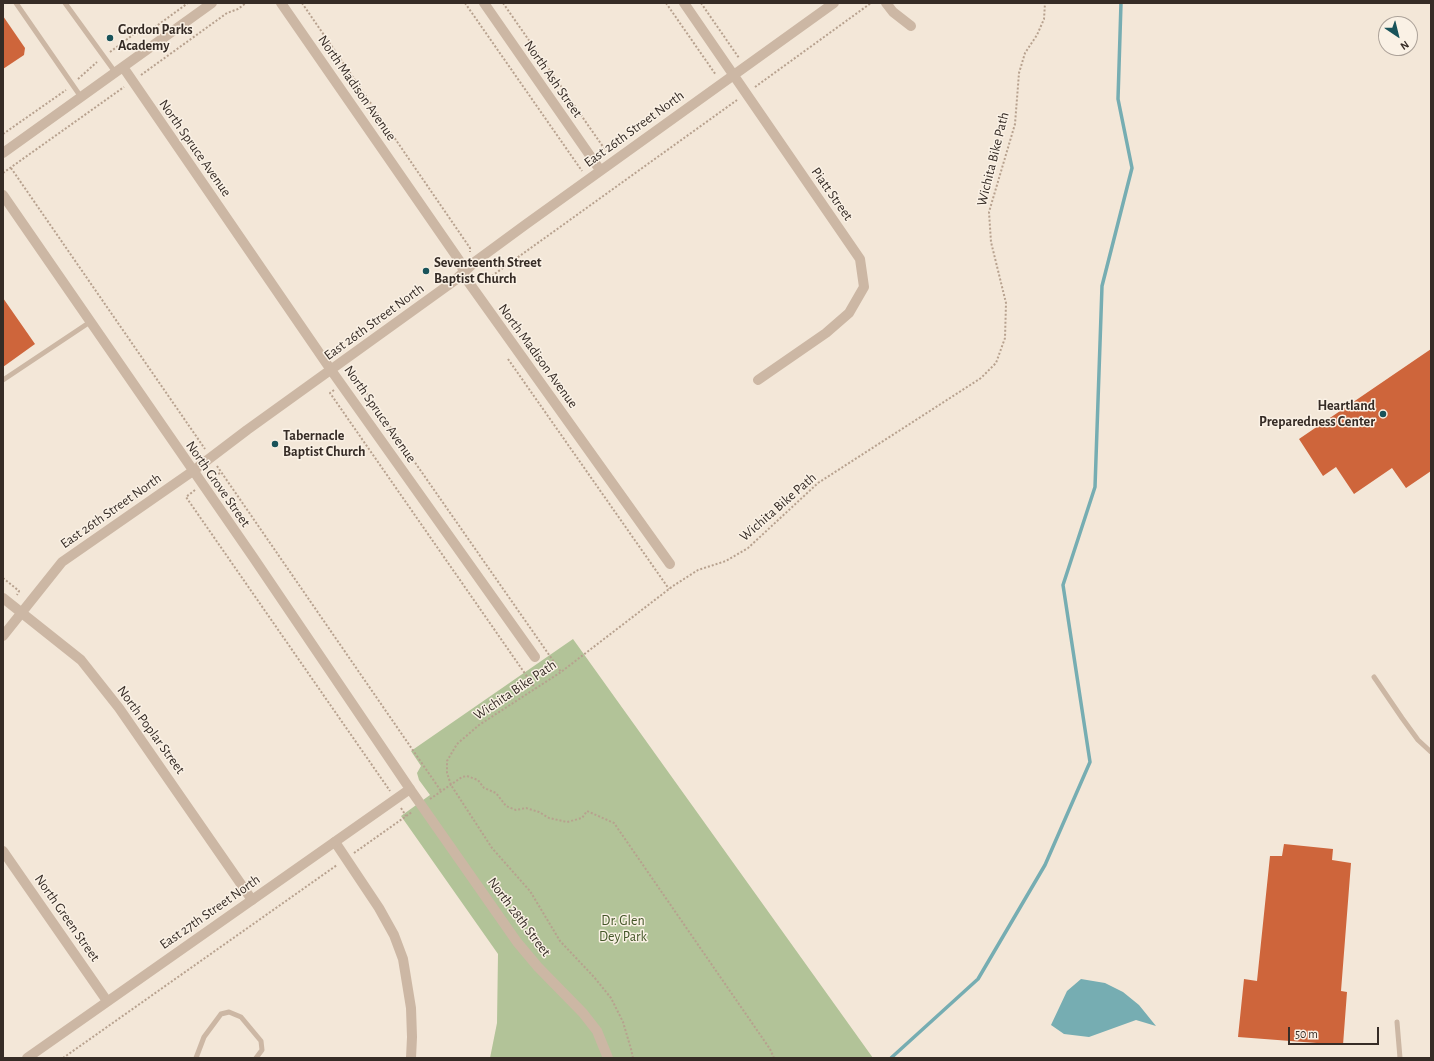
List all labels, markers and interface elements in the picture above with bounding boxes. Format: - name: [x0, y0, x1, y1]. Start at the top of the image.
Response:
- north arrow: [1378, 16, 1418, 56]
- place label: Gordon Parks Academy: [118, 22, 193, 54]
- street label: North Madison Avenue: [314, 32, 400, 144]
- marker: Gordon Parks Academy: [105, 33, 115, 43]
- street label: North Ash Street: [520, 37, 586, 121]
- text: N: [1398, 39, 1411, 52]
- street label: East 26th Street North: [581, 87, 687, 171]
- street label: North Spruce Avenue: [155, 96, 235, 200]
- street label: Wichita Bike Path: [973, 110, 1013, 208]
- street label: Piatt Street: [808, 164, 856, 224]
- place label: Seventeenth Street Baptist Church: [434, 255, 542, 288]
- marker: Seventeenth Street Baptist Church: [421, 266, 431, 276]
- street label: East 26th Street North: [321, 280, 427, 364]
- street label: North Madison Avenue: [495, 301, 581, 411]
- street label: North Spruce Avenue: [340, 362, 420, 466]
- place label: Heartland Preparedness Center: [1259, 398, 1375, 430]
- marker: Heartland Preparedness Center: [1378, 409, 1388, 419]
- place label: Tabernacle Baptist Church: [283, 428, 365, 460]
- street label: North Grove Street: [182, 438, 254, 530]
- marker: Tabernacle Baptist Church: [270, 439, 280, 449]
- street label: Wichita Bike Path: [736, 469, 820, 545]
- street label: East 26th Street North: [57, 470, 165, 552]
- street label: Wichita Bike Path: [470, 656, 560, 724]
- street label: North Poplar Street: [113, 683, 189, 777]
- street label: North Green Street: [31, 871, 103, 965]
- street label: East 27th Street North: [157, 871, 263, 953]
- street label: North 28th Street: [484, 874, 554, 960]
- park label: Dr. Glen Dey Park: [599, 913, 647, 946]
- scale bar: [1290, 1019, 1381, 1045]
- text: 50 m: [1295, 1028, 1318, 1040]

